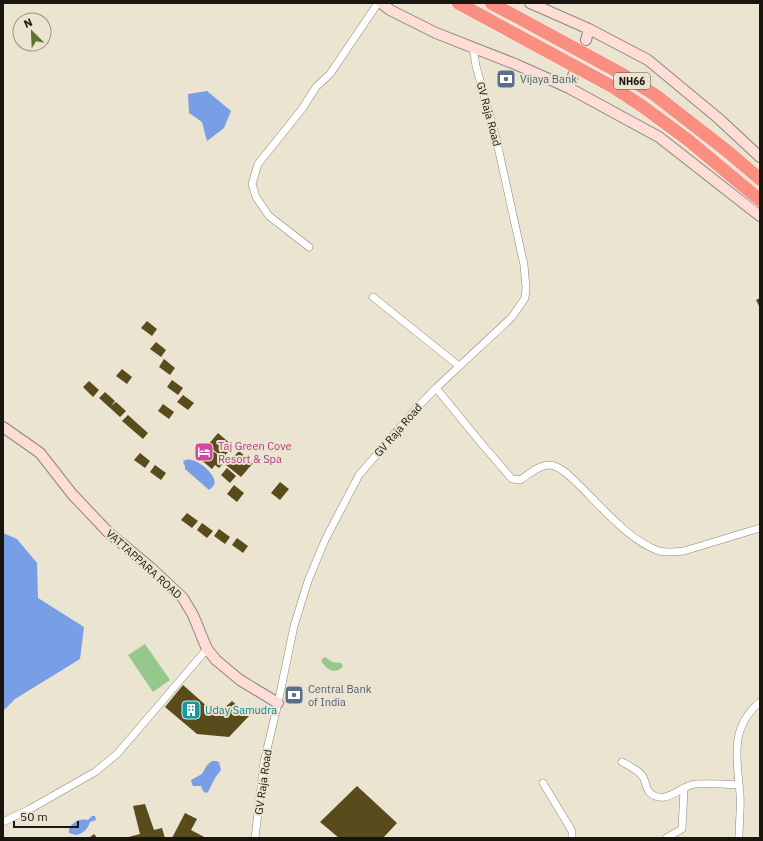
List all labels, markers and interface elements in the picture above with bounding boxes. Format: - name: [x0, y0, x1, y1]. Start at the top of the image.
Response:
- north arrow: [12, 12, 52, 52]
- text: N: [21, 15, 34, 31]
- bank icon: Vijaya Bank: [495, 68, 517, 90]
- place label: Vijaya Bank: [520, 72, 577, 86]
- road number: NH66: [614, 73, 650, 89]
- street label: GV Raja Road: [474, 80, 504, 148]
- street label: GV Raja Road: [371, 400, 425, 460]
- place label: Taj Green Cove Resort & Spa: [218, 439, 292, 466]
- hotel icon: Taj Green Cove Resort & Spa: [193, 441, 215, 463]
- street label: VATTAPPARA ROAD: [103, 526, 185, 602]
- place label: Central Bank of India: [308, 682, 372, 709]
- bank icon: Central Bank of India: [283, 684, 305, 706]
- building icon: Uday Samudra: [180, 699, 202, 721]
- place label: Uday Samudra: [205, 703, 277, 717]
- street label: GV Raja Road: [251, 748, 275, 816]
- scale bar: [14, 803, 78, 829]
- text: 50 m: [20, 809, 48, 824]

